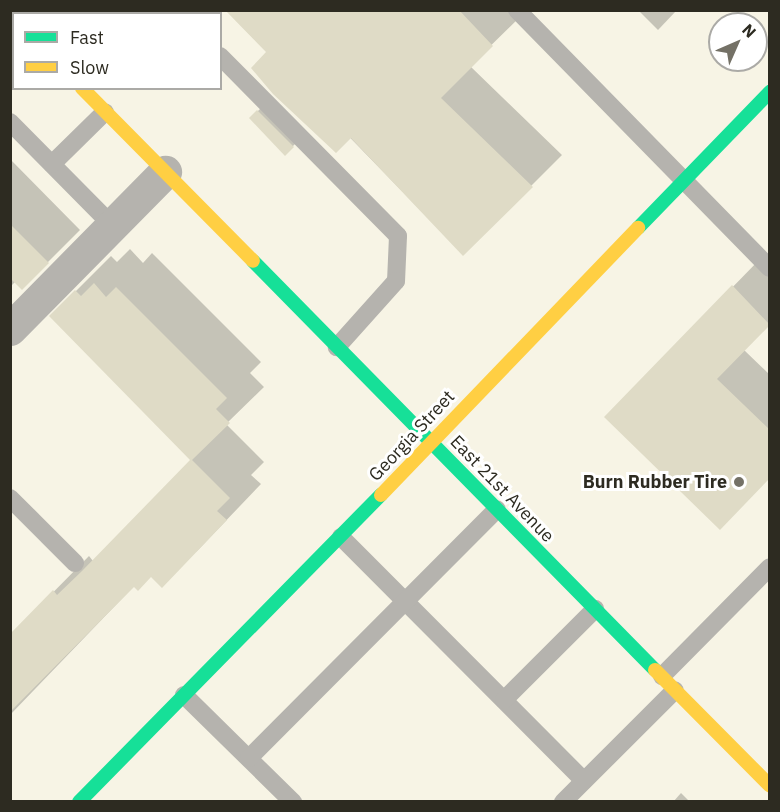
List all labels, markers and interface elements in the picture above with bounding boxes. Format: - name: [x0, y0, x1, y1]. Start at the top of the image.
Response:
- legend: [12, 12, 222, 90]
- north arrow: [708, 12, 768, 72]
- text: N: [738, 20, 760, 42]
- text: Fast: [70, 26, 104, 49]
- text: Slow: [70, 56, 109, 79]
- street label: Georgia Street: [365, 386, 459, 486]
- street label: East 21st Avenue: [446, 431, 558, 547]
- place label: Burn Rubber Tire: [583, 471, 727, 493]
- marker: Burn Rubber Tire: [732, 475, 746, 489]

